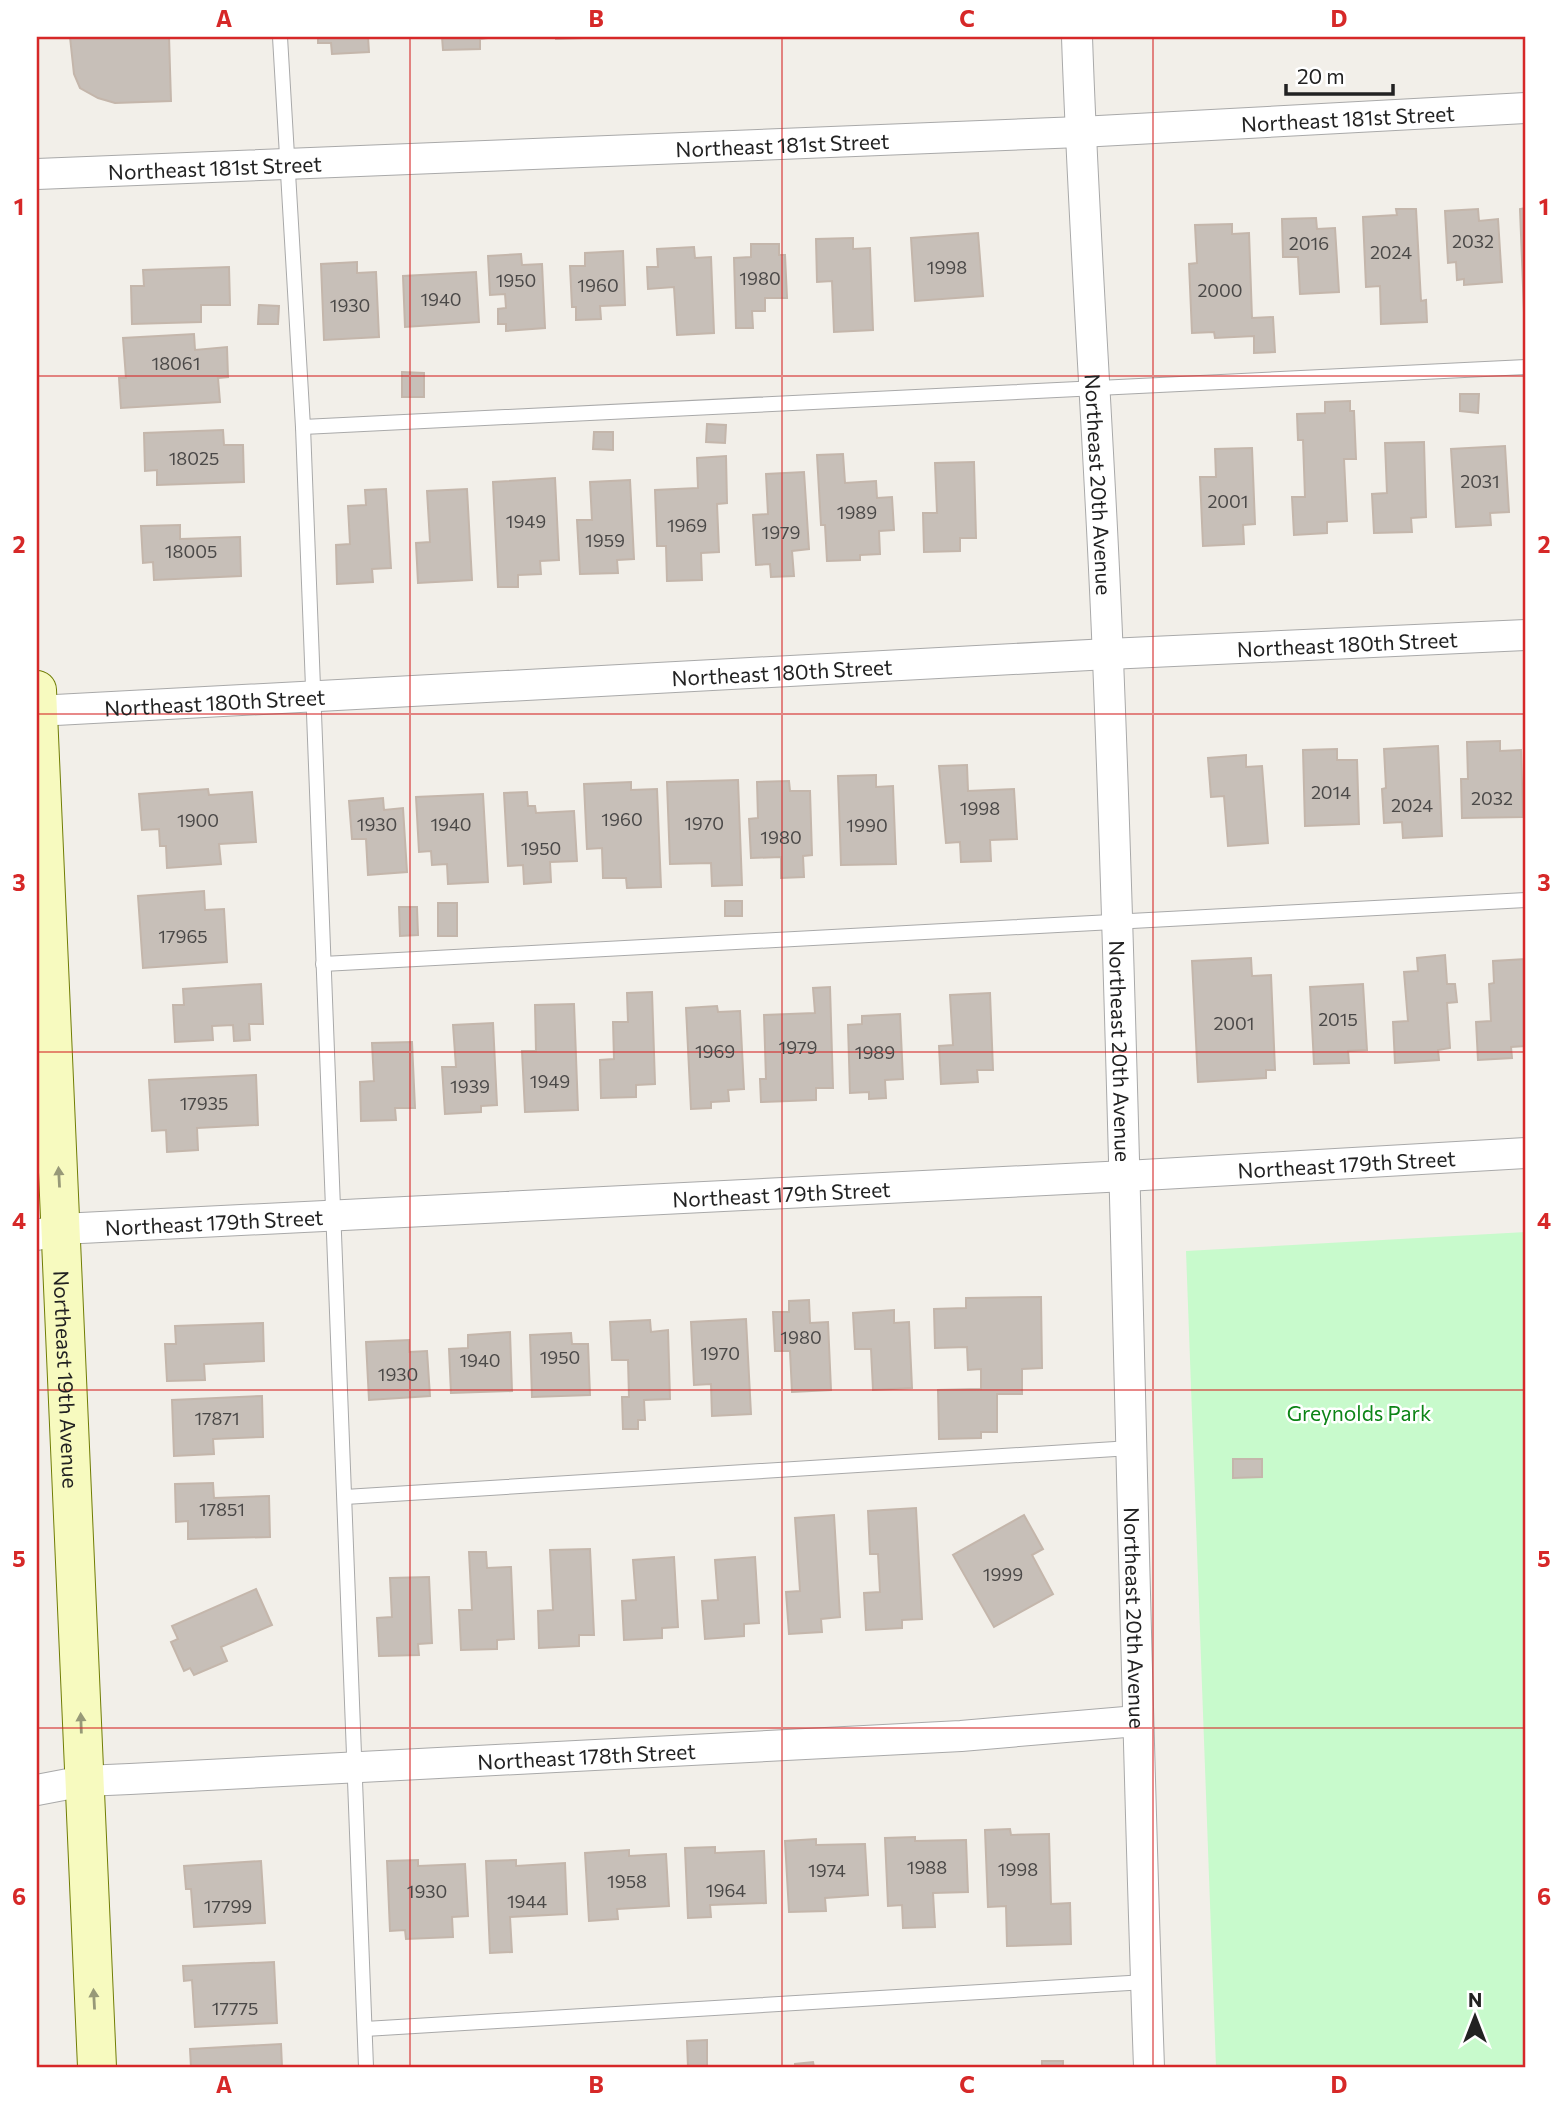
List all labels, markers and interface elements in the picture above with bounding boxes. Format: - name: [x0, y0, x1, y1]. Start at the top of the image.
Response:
- text: A: [216, 4, 233, 32]
- text: B: [588, 4, 604, 32]
- text: C: [959, 4, 975, 32]
- text: D: [1331, 4, 1348, 32]
- scale bar: [1286, 52, 1393, 96]
- text: 20 m: [1297, 63, 1345, 88]
- street label: Northeast 181st Street: [1240, 99, 1455, 136]
- street label: Northeast 181st Street: [675, 127, 890, 161]
- street label: Northeast 181st Street: [107, 150, 322, 184]
- text: 1: [14, 192, 24, 220]
- text: 1: [1539, 192, 1549, 220]
- house number: 2032: [1452, 230, 1494, 252]
- house number: 2016: [1289, 232, 1329, 254]
- house number: 2024: [1370, 241, 1412, 263]
- house number: 1998: [927, 256, 967, 278]
- house number: 1980: [739, 267, 781, 289]
- house number: 1950: [496, 269, 536, 291]
- house number: 1960: [577, 274, 619, 296]
- house number: 2000: [1197, 279, 1243, 301]
- house number: 1940: [420, 288, 462, 310]
- house number: 1930: [330, 294, 370, 316]
- house number: 18061: [152, 352, 201, 374]
- street label: Northeast 20th Avenue: [1081, 373, 1118, 596]
- house number: 18025: [169, 447, 219, 469]
- house number: 2031: [1460, 470, 1500, 492]
- house number: 2001: [1207, 490, 1249, 512]
- house number: 1989: [837, 501, 877, 523]
- house number: 1949: [506, 510, 546, 532]
- house number: 1969: [667, 514, 707, 536]
- house number: 1979: [762, 521, 800, 543]
- house number: 1959: [585, 529, 625, 551]
- text: 2: [12, 530, 26, 558]
- text: 2: [1537, 530, 1551, 558]
- house number: 18005: [165, 540, 217, 562]
- street label: Northeast 180th Street: [1236, 626, 1458, 661]
- street label: Northeast 180th Street: [671, 653, 893, 690]
- street label: Northeast 180th Street: [104, 683, 326, 720]
- house number: 2014: [1311, 781, 1351, 803]
- house number: 2032: [1471, 787, 1513, 809]
- house number: 2024: [1391, 794, 1433, 816]
- house number: 1998: [960, 797, 1000, 819]
- house number: 1960: [601, 808, 643, 830]
- house number: 1900: [177, 809, 219, 831]
- house number: 1970: [684, 812, 724, 834]
- house number: 1930: [357, 813, 397, 835]
- house number: 1940: [430, 813, 472, 835]
- house number: 1990: [846, 814, 888, 836]
- house number: 1980: [760, 826, 802, 848]
- house number: 1950: [521, 837, 561, 859]
- text: 3: [12, 868, 26, 896]
- text: 3: [1537, 868, 1551, 896]
- house number: 17965: [158, 925, 208, 947]
- street label: Northeast 20th Avenue: [1105, 940, 1137, 1162]
- house number: 2015: [1318, 1008, 1358, 1030]
- house number: 2001: [1213, 1012, 1255, 1034]
- house number: 1979: [779, 1036, 817, 1058]
- house number: 1969: [695, 1040, 735, 1062]
- house number: 1989: [855, 1041, 895, 1063]
- house number: 1949: [530, 1070, 570, 1092]
- house number: 1939: [450, 1075, 490, 1097]
- house number: 17935: [180, 1092, 228, 1114]
- street label: Northeast 179th Street: [1237, 1145, 1456, 1182]
- one-way arrow: [53, 1166, 64, 1188]
- street label: Northeast 179th Street: [672, 1175, 891, 1211]
- street label: Northeast 179th Street: [104, 1203, 324, 1239]
- text: 4: [12, 1206, 26, 1234]
- text: 4: [1537, 1206, 1551, 1234]
- street label: Northeast 19th Avenue: [50, 1270, 84, 1489]
- house number: 1980: [780, 1326, 822, 1348]
- house number: 1970: [700, 1342, 740, 1364]
- house number: 1950: [540, 1346, 580, 1368]
- house number: 1940: [459, 1349, 501, 1371]
- house number: 1930: [378, 1363, 418, 1385]
- park label: Greynolds Park: [1287, 1400, 1431, 1425]
- house number: 17871: [194, 1407, 240, 1429]
- house number: 17851: [199, 1498, 245, 1520]
- street label: Northeast 20th Avenue: [1120, 1507, 1151, 1729]
- text: 5: [12, 1544, 26, 1572]
- text: 5: [1537, 1544, 1551, 1572]
- house number: 1999: [983, 1563, 1023, 1585]
- one-way arrow: [76, 1712, 87, 1734]
- street label: Northeast 178th Street: [477, 1737, 696, 1774]
- house number: 1988: [907, 1856, 947, 1878]
- house number: 1998: [998, 1858, 1038, 1880]
- house number: 1974: [808, 1859, 846, 1881]
- house number: 1958: [607, 1870, 647, 1892]
- house number: 1964: [706, 1879, 746, 1901]
- house number: 1930: [407, 1880, 447, 1902]
- text: 6: [12, 1882, 26, 1910]
- text: 6: [1537, 1882, 1551, 1910]
- house number: 1944: [507, 1890, 547, 1912]
- house number: 17799: [204, 1895, 252, 1917]
- north arrow: [1440, 1982, 1510, 2052]
- one-way arrow: [88, 1988, 99, 2010]
- text: N: [1468, 1988, 1482, 2011]
- house number: 17775: [212, 1997, 258, 2019]
- text: A: [216, 2070, 233, 2098]
- text: B: [588, 2070, 604, 2098]
- text: C: [959, 2070, 975, 2098]
- text: D: [1331, 2070, 1348, 2098]

